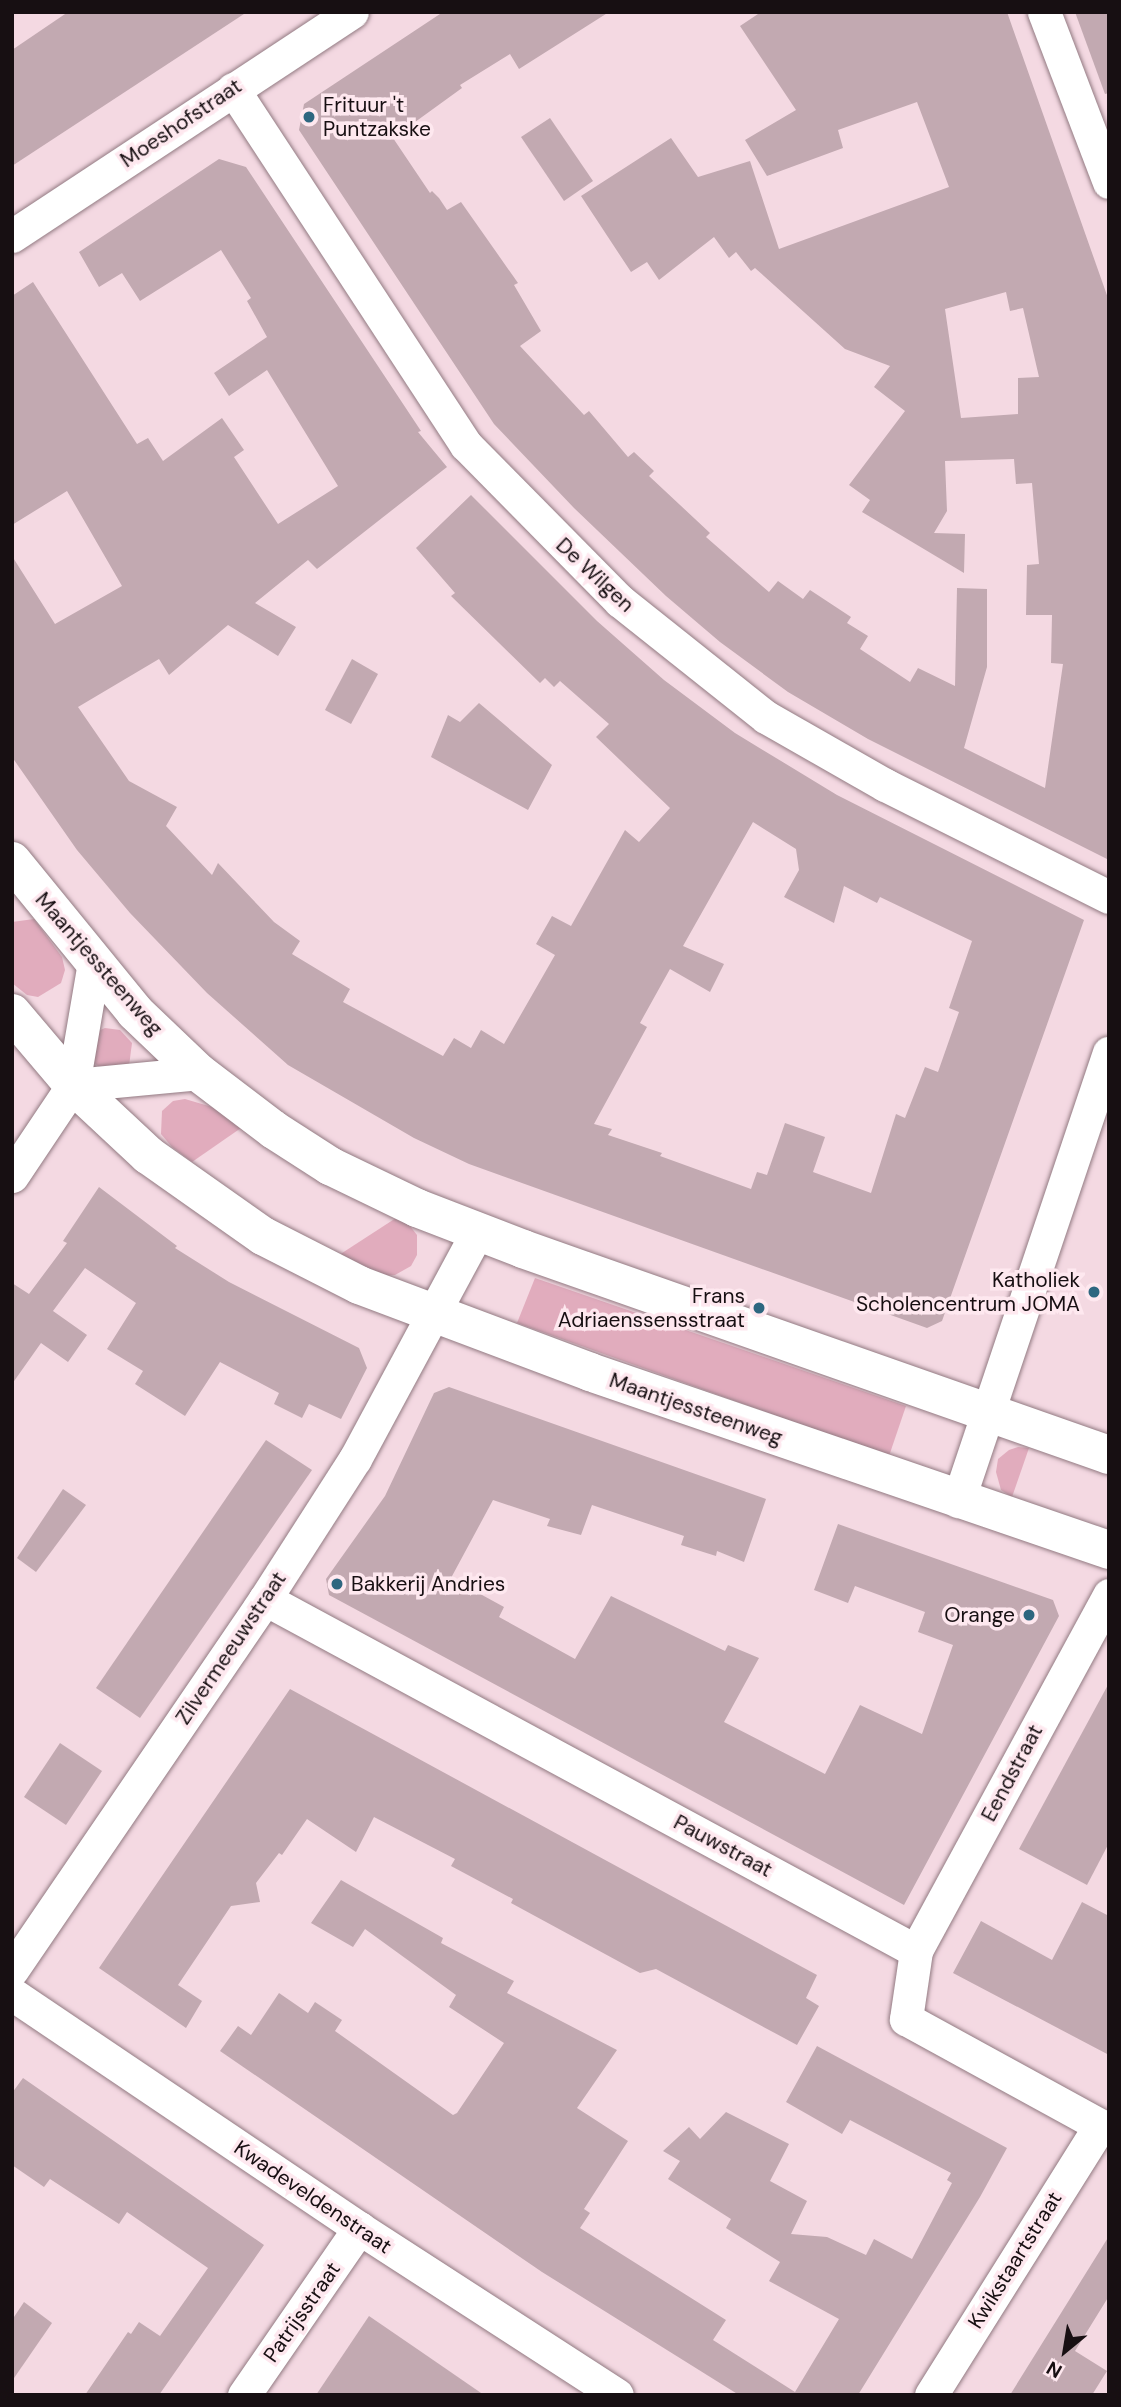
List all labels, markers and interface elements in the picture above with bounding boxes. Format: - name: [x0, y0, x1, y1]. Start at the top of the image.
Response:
- street label: Moeshofstraat: [116, 73, 246, 173]
- place label: Frituur 't Puntzakske: [323, 92, 431, 142]
- marker: Frituur 't Puntzakske: [301, 109, 317, 125]
- street label: De Wilgen: [551, 533, 639, 617]
- street label: Maantjessteenweg: [30, 887, 168, 1041]
- place label: Katholiek Scholencentrum JOMA: [856, 1267, 1080, 1317]
- place label: Frans Adriaenssensstraat: [558, 1283, 745, 1333]
- marker: Katholiek Scholencentrum JOMA: [1086, 1284, 1102, 1300]
- marker: Frans Adriaenssensstraat: [751, 1300, 767, 1316]
- street label: Maantjessteenweg: [606, 1368, 786, 1450]
- street label: Zilvermeeuwstraat: [171, 1567, 291, 1729]
- place label: Bakkerij Andries: [351, 1571, 505, 1597]
- marker: Bakkerij Andries: [329, 1576, 345, 1592]
- place label: Orange: [944, 1602, 1015, 1628]
- marker: Orange: [1021, 1607, 1037, 1623]
- street label: Eendstraat: [976, 1720, 1048, 1826]
- street label: Pauwstraat: [669, 1810, 777, 1882]
- street label: Kwadeveldenstraat: [229, 2135, 397, 2259]
- street label: Kwikstaartstraat: [963, 2187, 1067, 2333]
- street label: Patrijsstraat: [258, 2257, 346, 2367]
- north arrow: [1030, 2316, 1100, 2386]
- text: N: [1042, 2355, 1067, 2384]

